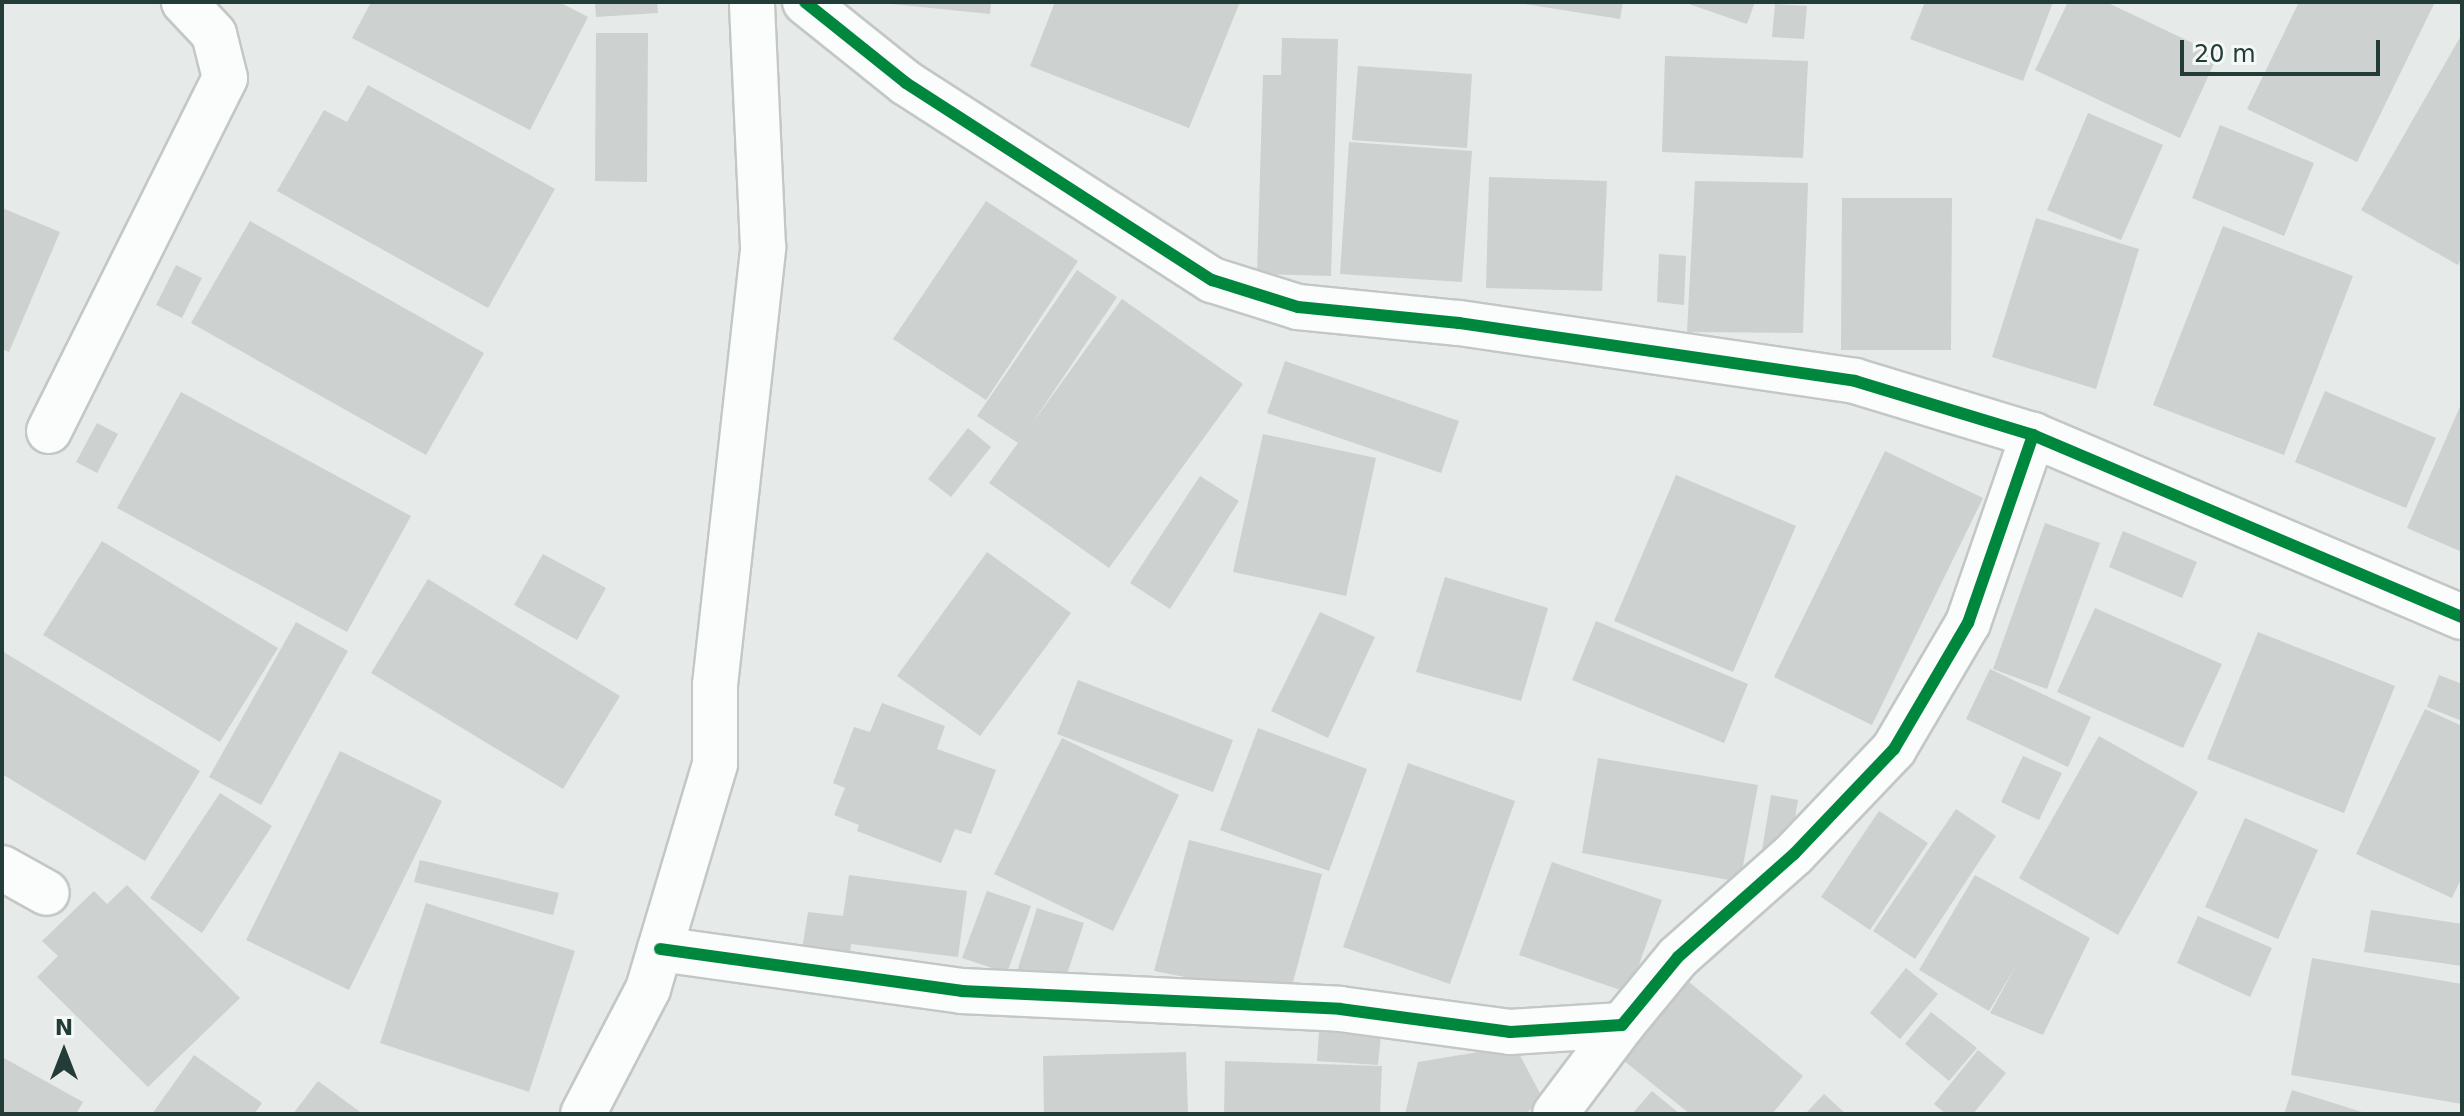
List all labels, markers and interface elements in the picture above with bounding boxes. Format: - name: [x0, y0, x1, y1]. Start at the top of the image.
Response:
- scale bar: [2184, 24, 2384, 74]
- text: 20 m: [2194, 40, 2256, 68]
- north arrow: [24, 1012, 104, 1092]
- text: N: [55, 1015, 73, 1040]

